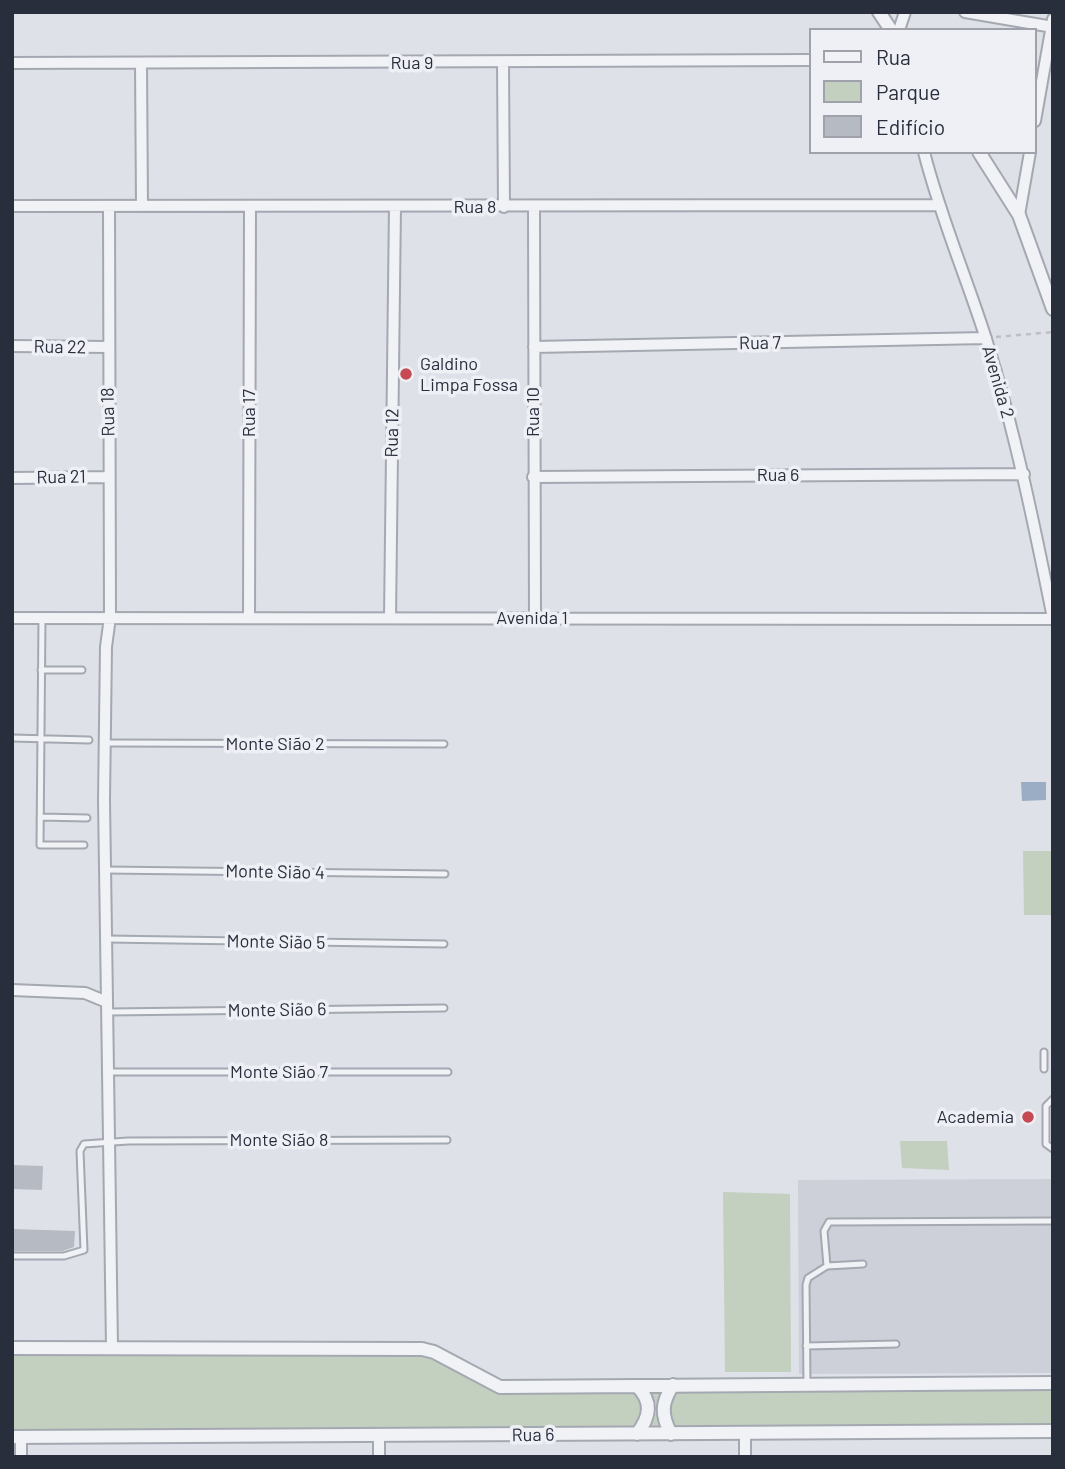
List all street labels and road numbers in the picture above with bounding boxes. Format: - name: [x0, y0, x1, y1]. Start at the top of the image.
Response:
- street label: Rua 9: [391, 52, 433, 74]
- street label: Rua 8: [454, 196, 496, 218]
- street label: Rua 7: [739, 332, 781, 354]
- street label: Rua 22: [33, 336, 87, 358]
- street label: Avenida 2: [977, 343, 1019, 421]
- street label: Rua 18: [97, 387, 119, 437]
- street label: Rua 10: [522, 387, 544, 437]
- street label: Rua 17: [238, 389, 260, 437]
- street label: Rua 12: [381, 408, 403, 458]
- street label: Rua 6: [757, 464, 799, 486]
- street label: Rua 21: [36, 466, 86, 488]
- street label: Avenida 1: [496, 607, 568, 629]
- street label: Monte Sião 2: [225, 733, 325, 755]
- street label: Monte Sião 4: [225, 860, 325, 884]
- street label: Monte Sião 5: [226, 930, 326, 954]
- street label: Monte Sião 6: [227, 998, 327, 1022]
- street label: Monte Sião 7: [230, 1061, 328, 1083]
- street label: Monte Sião 8: [230, 1129, 328, 1151]
- street label: Rua 6: [511, 1424, 555, 1446]

